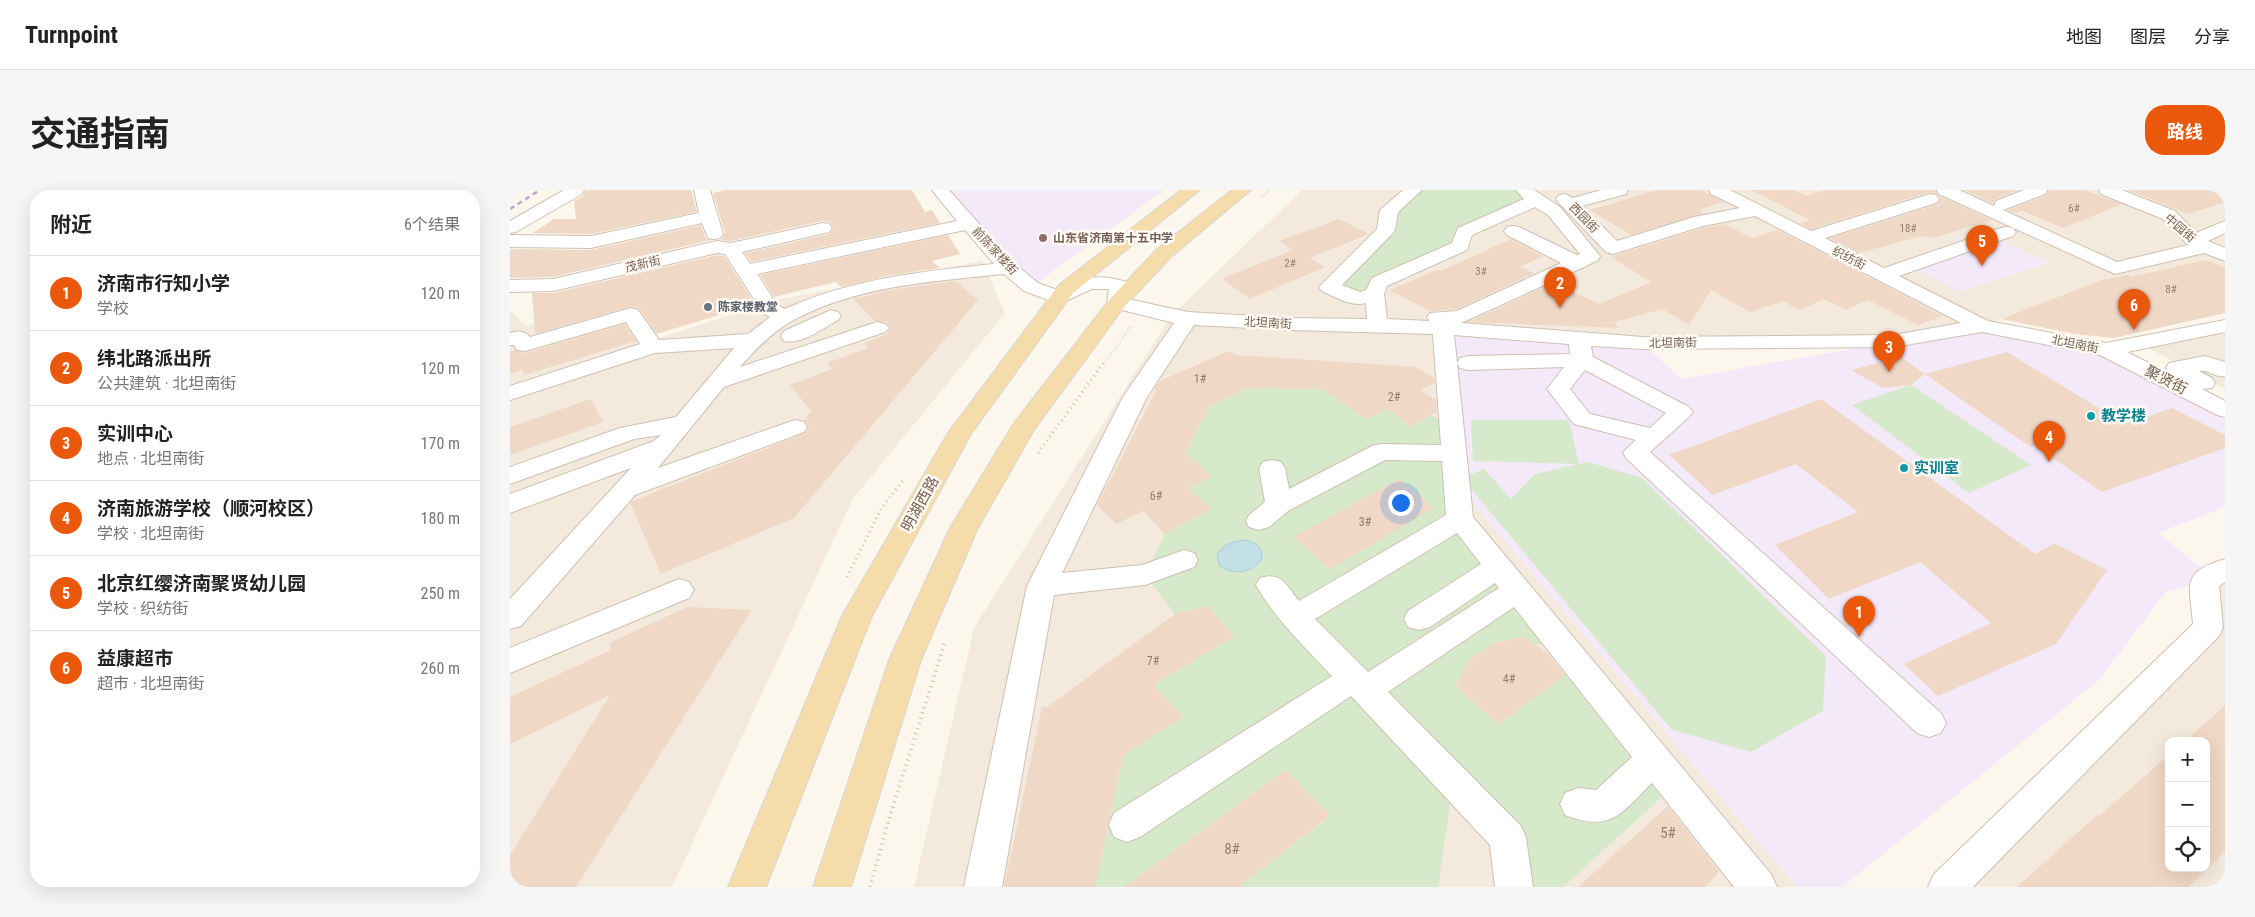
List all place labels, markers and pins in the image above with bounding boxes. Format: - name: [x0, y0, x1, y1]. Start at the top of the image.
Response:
- pin: 5: [1966, 225, 1998, 266]
- place label: 山东省济南第十五中学: [1053, 231, 1173, 245]
- marker: 山东省济南第十五中学: [1037, 232, 1049, 244]
- pin: 2: [1544, 267, 1576, 308]
- pin: 6: [2118, 289, 2150, 330]
- place label: 陈家楼教堂: [718, 300, 778, 314]
- marker: 陈家楼教堂: [702, 301, 714, 313]
- pin: 3: [1873, 331, 1905, 372]
- place label: 教学楼: [2101, 407, 2146, 425]
- marker: 教学楼: [2085, 410, 2097, 422]
- pin: 4: [2033, 421, 2065, 462]
- place label: 实训室: [1914, 459, 1959, 477]
- marker: 实训室: [1898, 462, 1910, 474]
- pin: 1: [1843, 596, 1875, 637]

